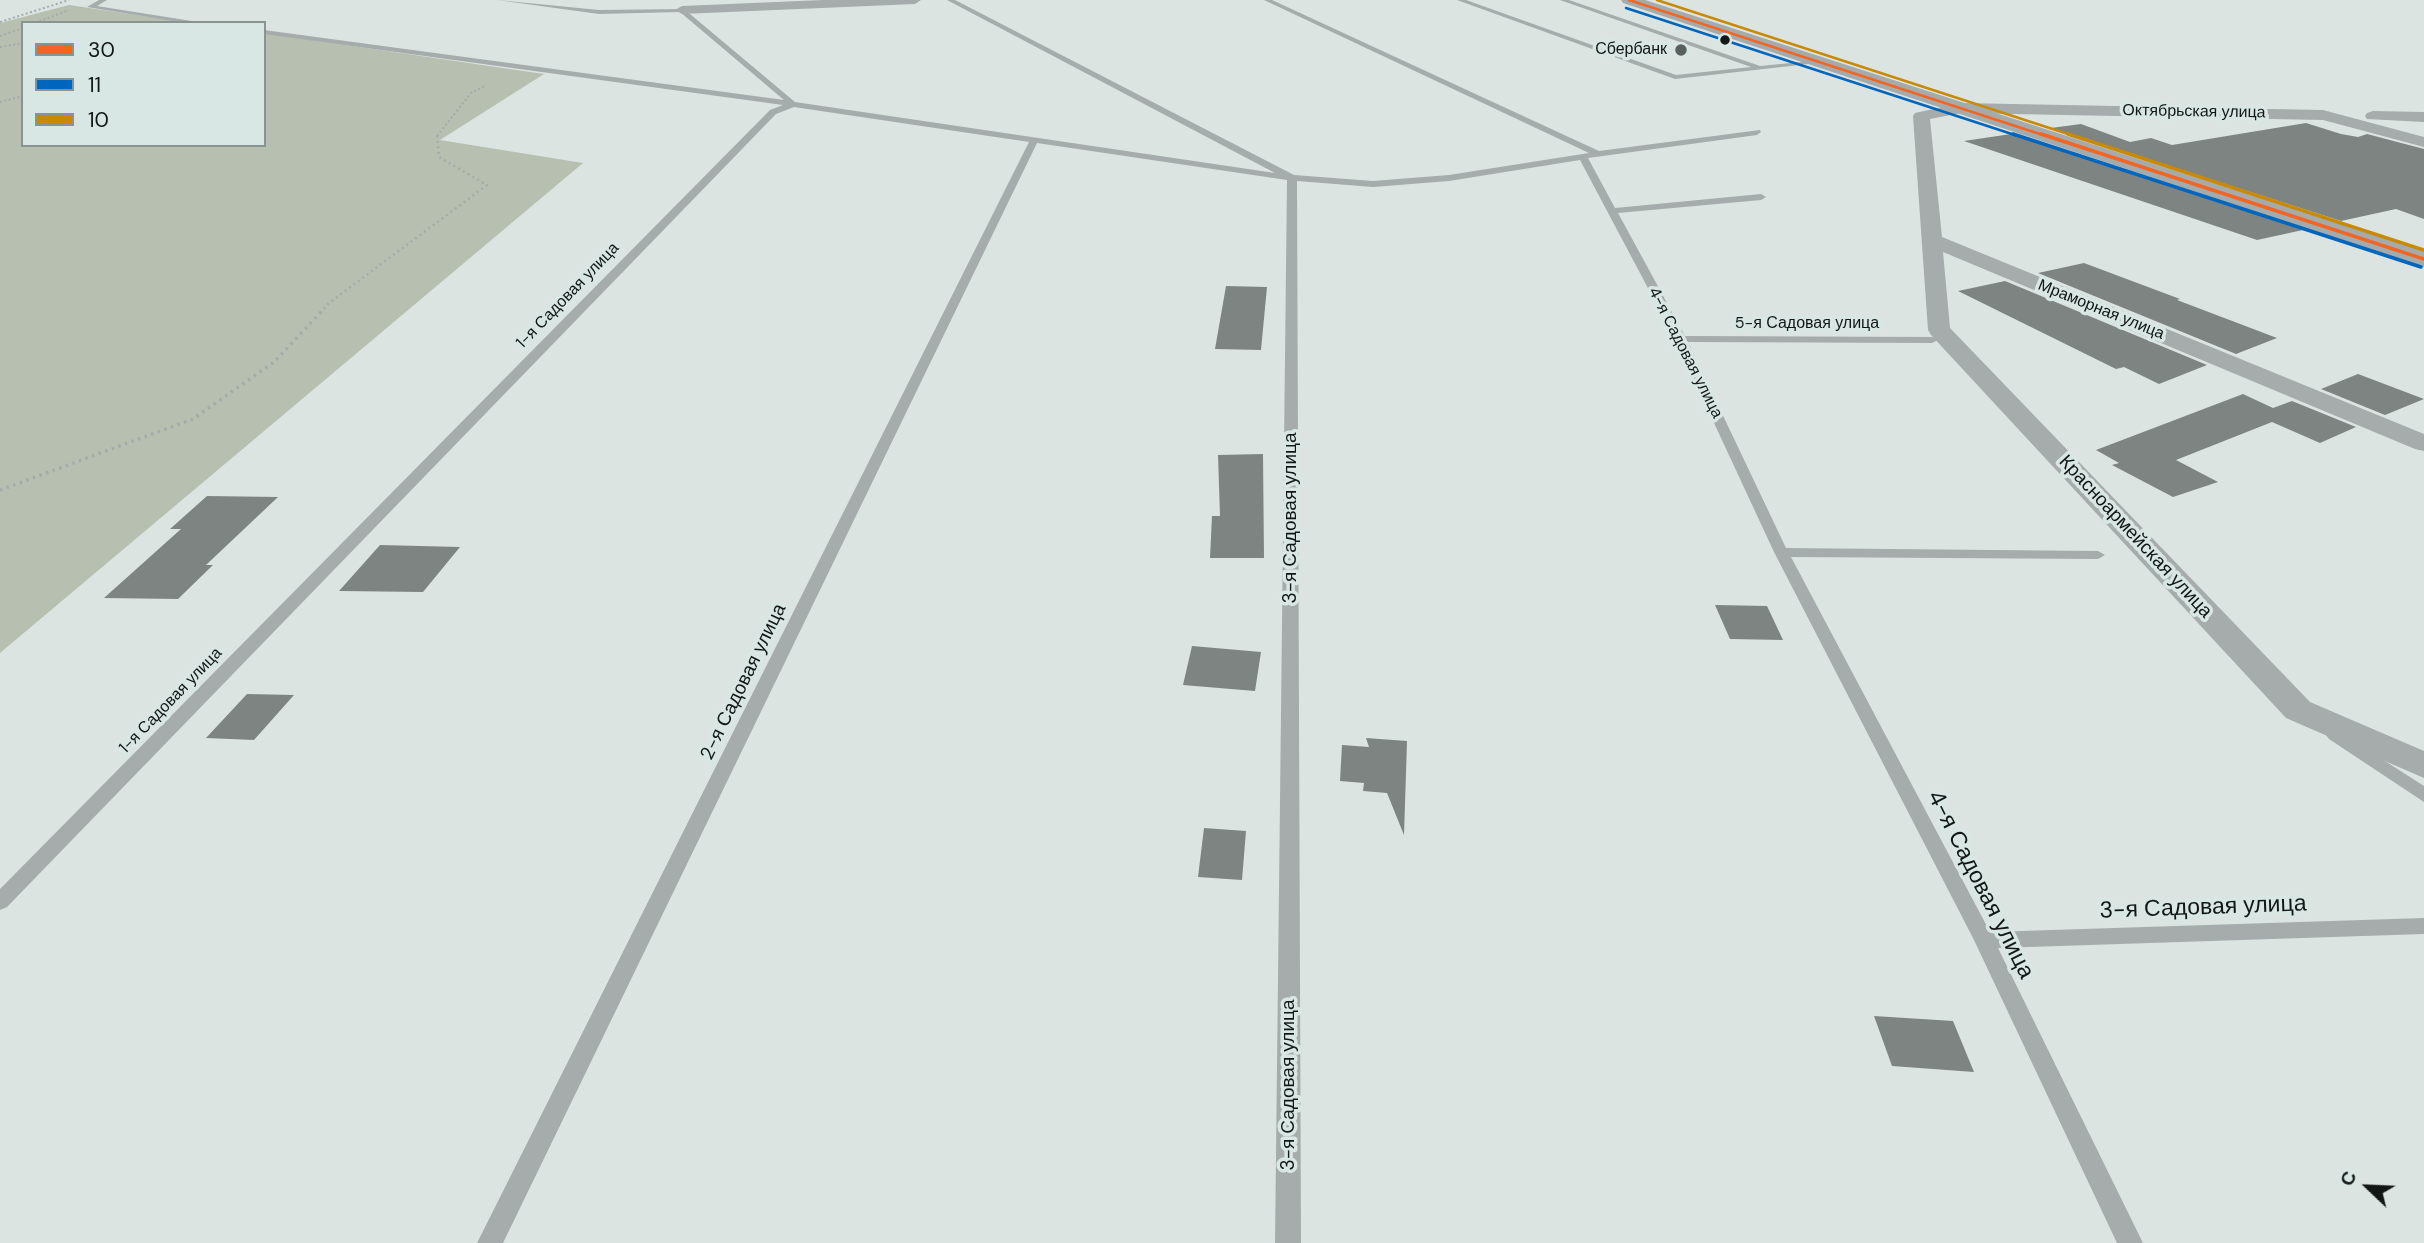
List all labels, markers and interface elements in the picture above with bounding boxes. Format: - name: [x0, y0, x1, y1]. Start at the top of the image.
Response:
- legend: [21, 21, 266, 147]
- unlabelled marker: [1718, 33, 1732, 47]
- text: 30: [88, 36, 115, 64]
- place label: Сбербанк: [1595, 40, 1667, 60]
- marker: Сбербанк: [1673, 42, 1689, 58]
- text: 11: [88, 71, 101, 99]
- street label: Октябрьская улица: [2122, 101, 2266, 123]
- text: 10: [88, 106, 109, 134]
- street label: 1-я Садовая улица: [513, 239, 623, 353]
- street label: Мраморная улица: [2035, 276, 2167, 344]
- street label: 4-я Садовая улица: [1644, 284, 1726, 422]
- street label: 5-я Садовая улица: [1735, 314, 1879, 334]
- street label: 3-я Садовая улица: [1280, 432, 1302, 604]
- street label: Красноармейская улица: [2054, 451, 2216, 623]
- street label: 2-я Садовая улица: [696, 600, 792, 764]
- street label: 1-я Садовая улица: [116, 644, 226, 758]
- street label: 4-я Садовая улица: [1921, 786, 2039, 984]
- street label: 3-я Садовая улица: [2099, 891, 2307, 925]
- street label: 3-я Садовая улица: [1278, 999, 1300, 1171]
- north arrow: [2333, 1152, 2403, 1222]
- text: С: [2334, 1167, 2362, 1190]

